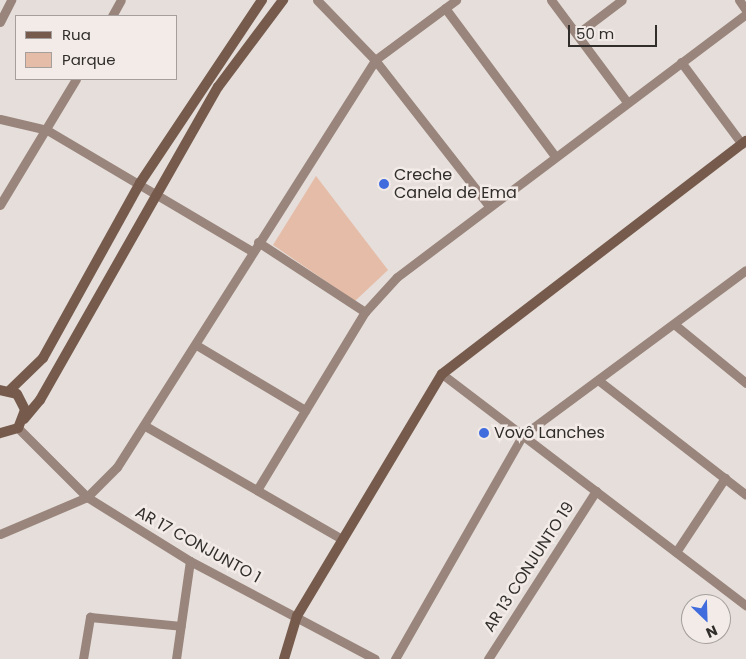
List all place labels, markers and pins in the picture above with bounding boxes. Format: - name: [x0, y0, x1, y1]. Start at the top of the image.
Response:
- place label: Creche Canela de Ema: [394, 165, 517, 203]
- marker: Creche Canela de Ema: [378, 178, 390, 190]
- place label: Vovô Lanches: [494, 423, 605, 443]
- marker: Vovô Lanches: [478, 427, 490, 439]

